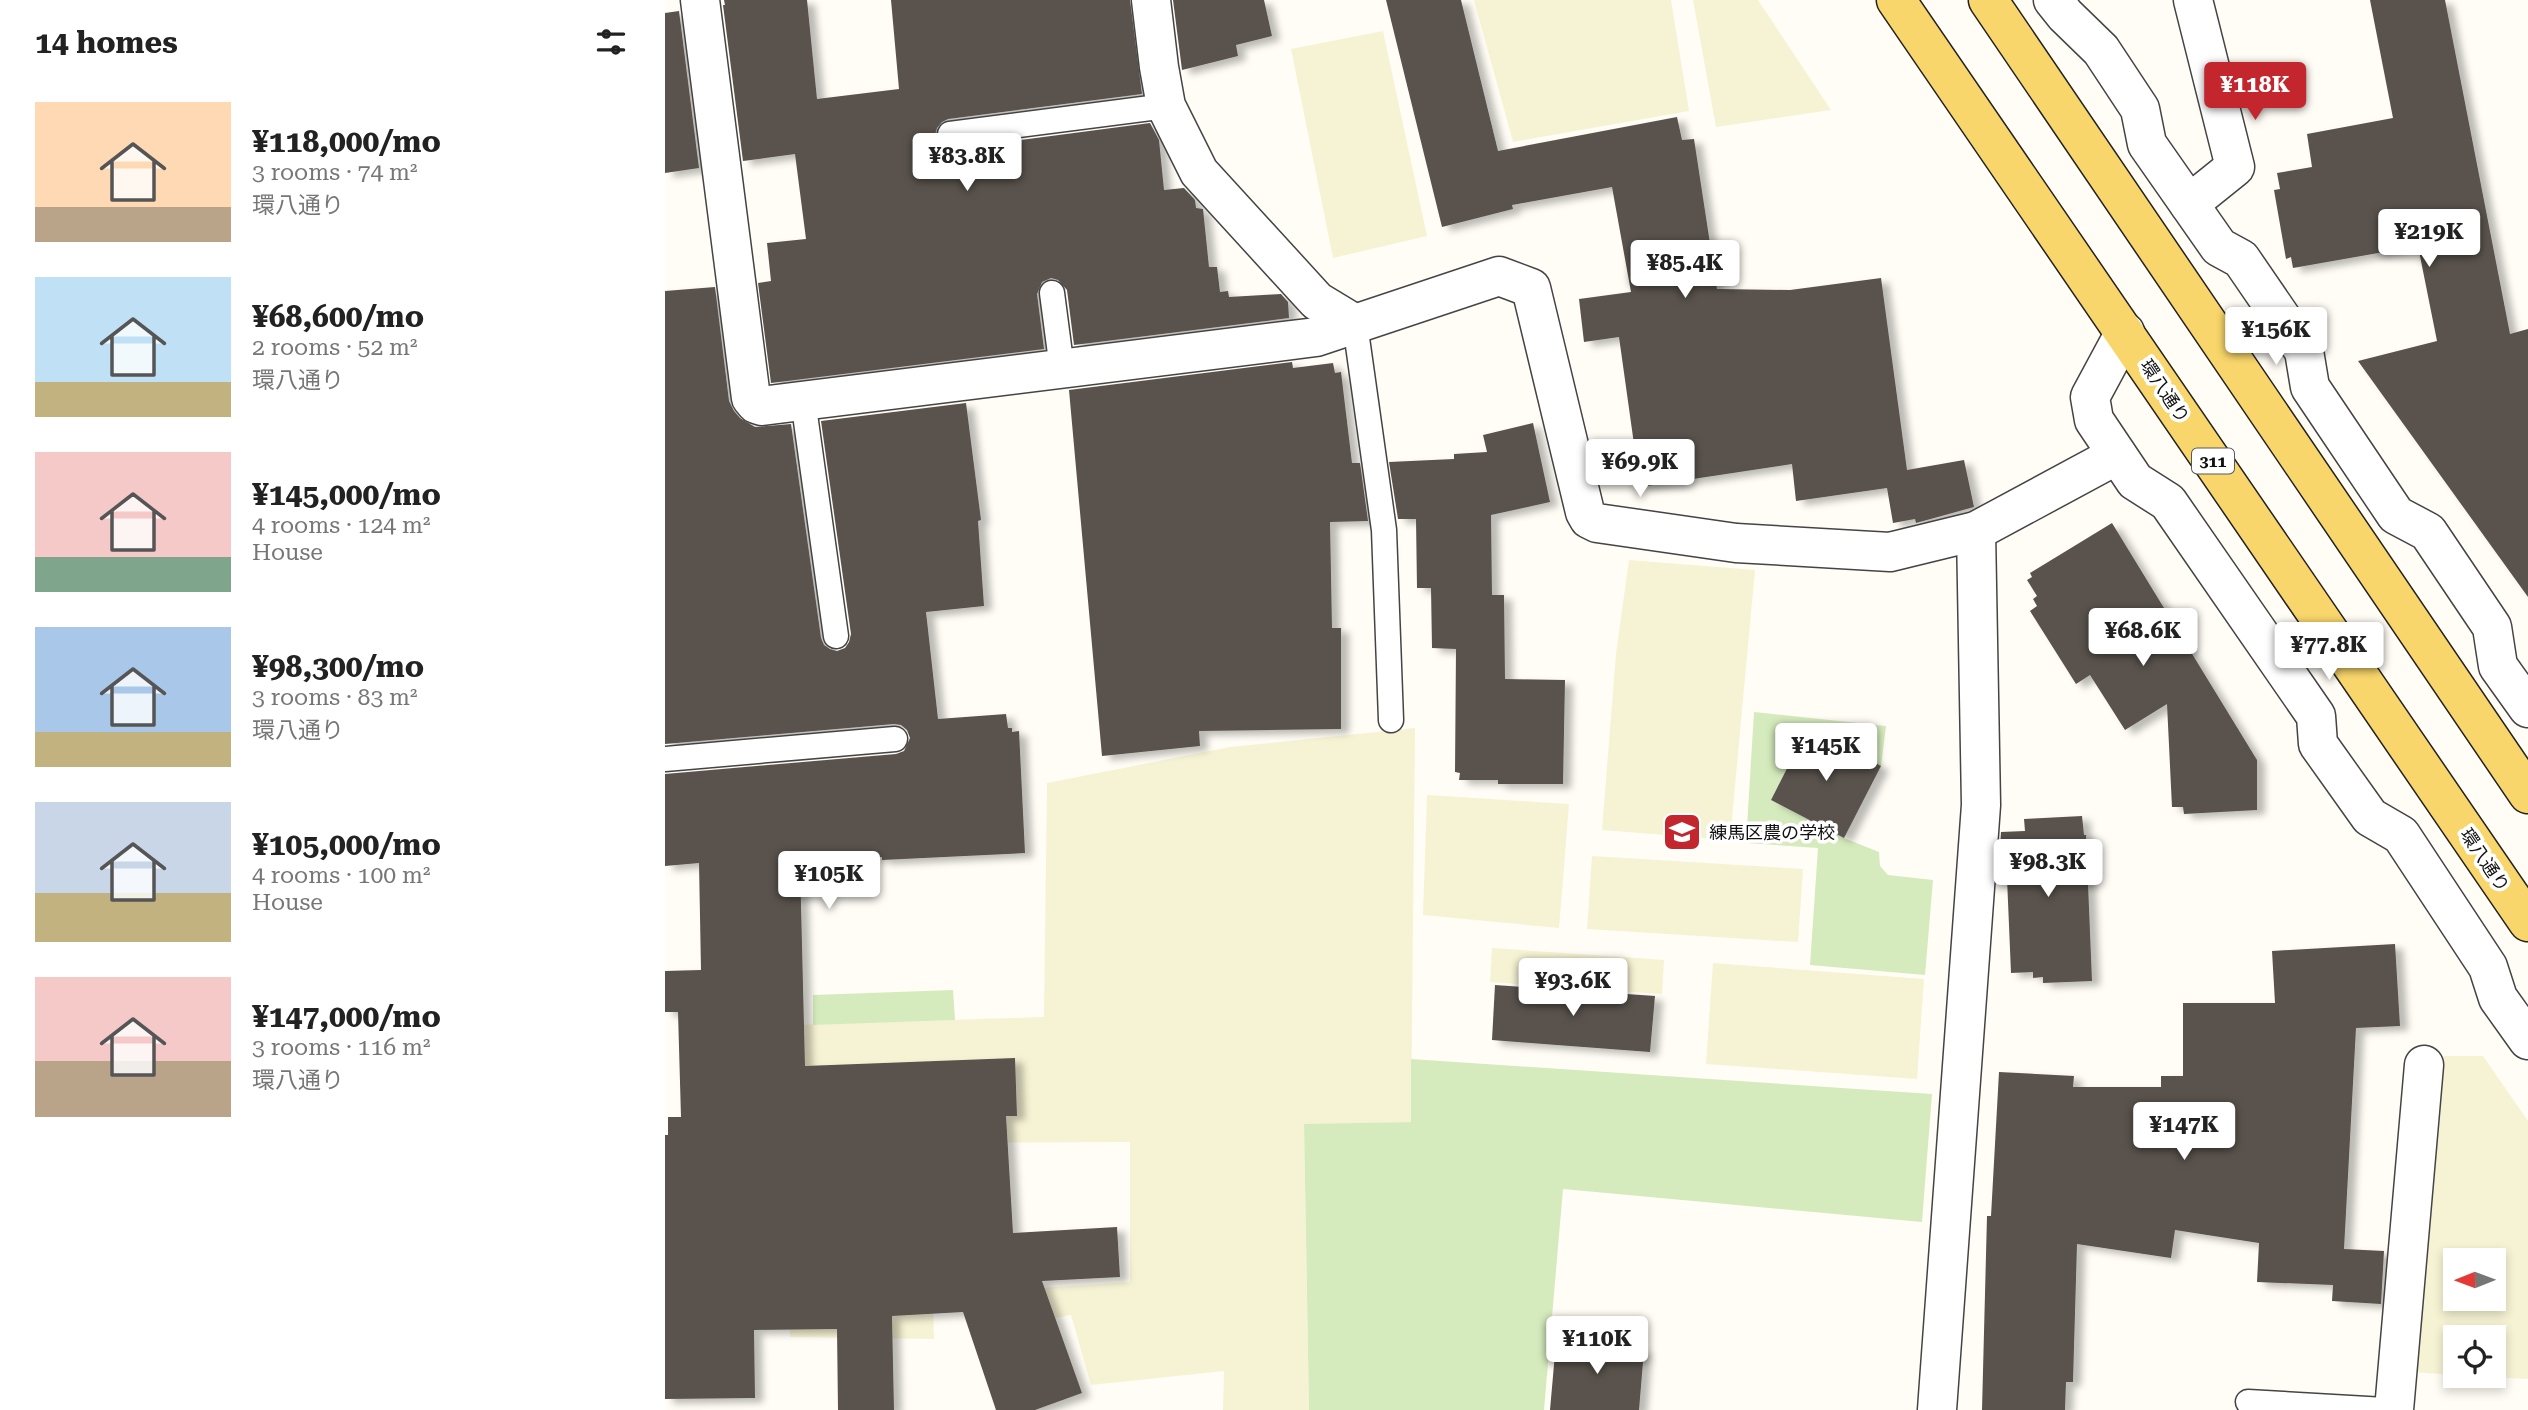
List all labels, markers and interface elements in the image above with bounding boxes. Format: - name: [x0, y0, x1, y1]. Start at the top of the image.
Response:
- icon: filters: [592, 23, 630, 61]
- text: 14 homes: [35, 25, 178, 60]
- pin: ¥118K: [2206, 62, 2304, 122]
- text: ¥118K: [2220, 71, 2290, 98]
- text: ¥118,000/mo: [252, 124, 441, 159]
- icon: home: [91, 130, 175, 214]
- pin: ¥83.8K: [910, 134, 1024, 193]
- text: ¥83.8K: [929, 142, 1005, 169]
- text: 3 rooms · 74 m²: [252, 159, 418, 186]
- text: 環八通り: [252, 192, 344, 219]
- pin: ¥219K: [2380, 210, 2478, 269]
- text: ¥219K: [2394, 218, 2464, 245]
- pin: ¥85.4K: [1628, 240, 1742, 300]
- text: ¥85.4K: [1647, 249, 1723, 276]
- text: ¥68,600/mo: [252, 299, 424, 334]
- icon: home: [91, 305, 175, 389]
- pin: ¥156K: [2227, 308, 2325, 367]
- text: ¥156K: [2241, 316, 2311, 343]
- text: 2 rooms · 52 m²: [252, 334, 418, 361]
- street label: 環八通り: [2136, 355, 2194, 427]
- text: 環八通り: [252, 367, 344, 394]
- pin: ¥69.9K: [1583, 440, 1697, 499]
- text: ¥69.9K: [1602, 448, 1678, 475]
- road number: 311: [2192, 448, 2234, 474]
- text: ¥145,000/mo: [252, 477, 441, 512]
- icon: home: [91, 480, 175, 564]
- text: 4 rooms · 124 m²: [252, 512, 430, 539]
- text: House: [252, 539, 323, 566]
- pin: ¥68.6K: [2086, 608, 2200, 668]
- text: ¥68.6K: [2105, 617, 2181, 644]
- pin: ¥77.8K: [2272, 622, 2386, 682]
- text: ¥77.8K: [2291, 631, 2367, 658]
- text: ¥98,300/mo: [252, 649, 424, 684]
- icon: home: [91, 655, 175, 739]
- text: 3 rooms · 83 m²: [252, 684, 418, 711]
- text: 環八通り: [252, 717, 344, 744]
- pin: ¥145K: [1777, 724, 1875, 783]
- text: ¥145K: [1791, 732, 1861, 759]
- school or university icon: 練馬区農の学校: [1661, 811, 1703, 853]
- place label: 練馬区農の学校: [1709, 822, 1835, 843]
- street label: 環八通り: [2456, 824, 2514, 896]
- text: ¥105,000/mo: [252, 827, 441, 862]
- icon: home: [91, 830, 175, 914]
- pin: ¥98.3K: [1991, 839, 2105, 899]
- text: ¥98.3K: [2010, 848, 2086, 875]
- pin: ¥105K: [780, 852, 878, 911]
- text: ¥105K: [794, 860, 864, 887]
- text: 4 rooms · 100 m²: [252, 862, 430, 889]
- text: House: [252, 889, 323, 916]
- pin: ¥93.6K: [1516, 958, 1630, 1018]
- text: ¥93.6K: [1535, 967, 1611, 994]
- text: ¥147,000/mo: [252, 999, 441, 1034]
- icon: home: [91, 1005, 175, 1089]
- text: 3 rooms · 116 m²: [252, 1034, 430, 1061]
- text: 環八通り: [252, 1067, 344, 1094]
- pin: ¥147K: [2135, 1102, 2233, 1162]
- text: ¥147K: [2149, 1111, 2219, 1138]
- north arrow: [2443, 1248, 2506, 1311]
- map controls: [2443, 1248, 2506, 1388]
- pin: ¥110K: [1548, 1316, 1646, 1376]
- text: ¥110K: [1562, 1325, 1632, 1352]
- button: locate: [2443, 1325, 2506, 1388]

